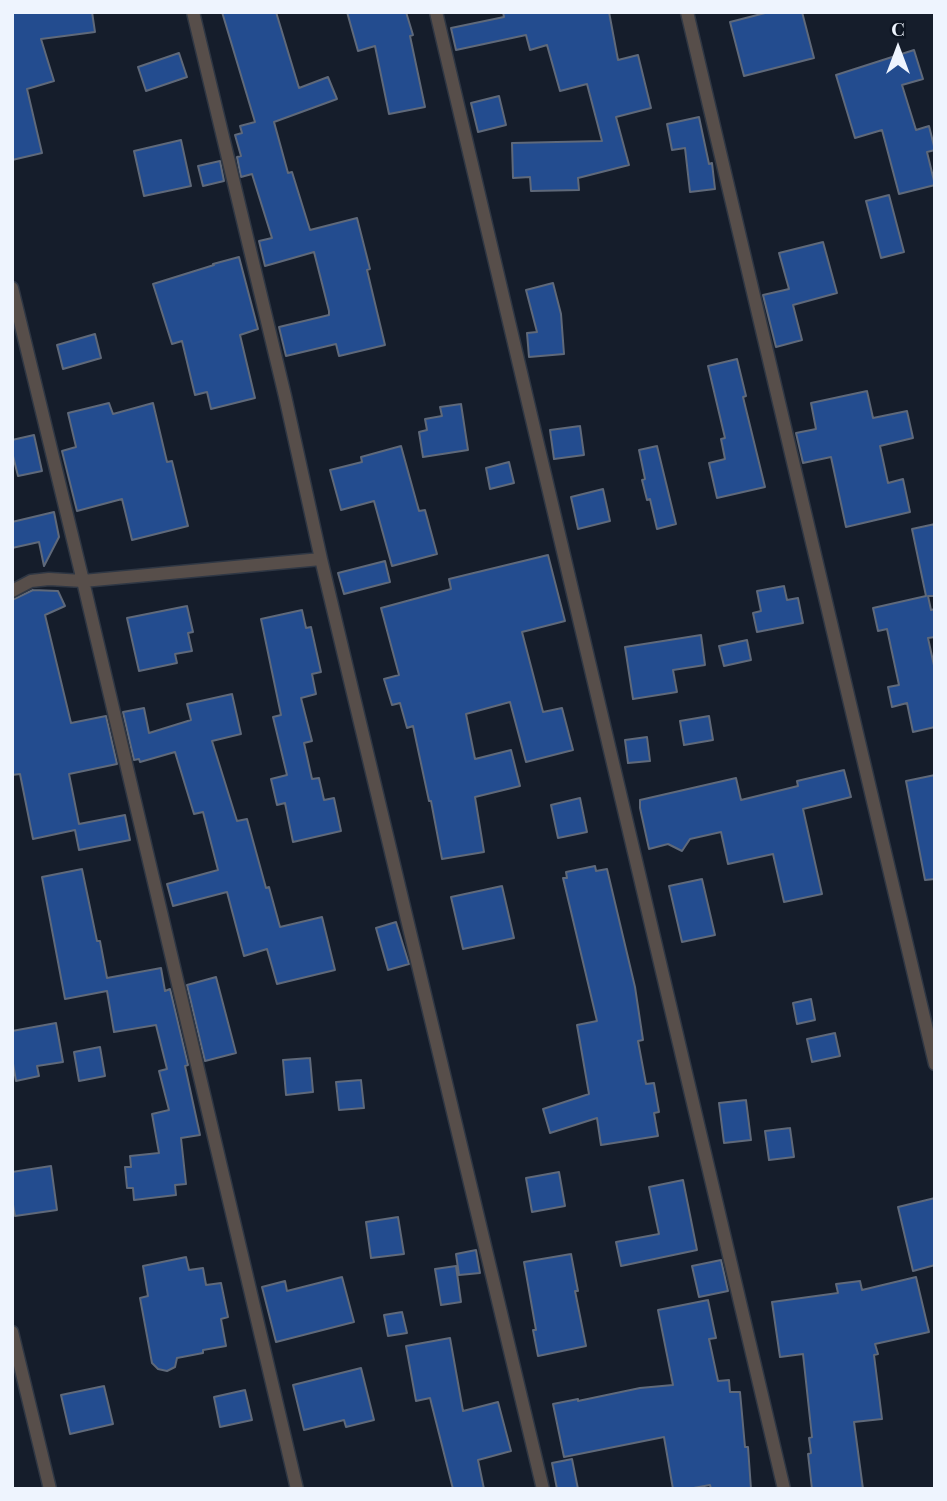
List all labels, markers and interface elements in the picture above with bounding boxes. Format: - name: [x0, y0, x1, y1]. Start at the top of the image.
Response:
- north arrow: [863, 14, 933, 84]
- text: С: [891, 15, 905, 41]

